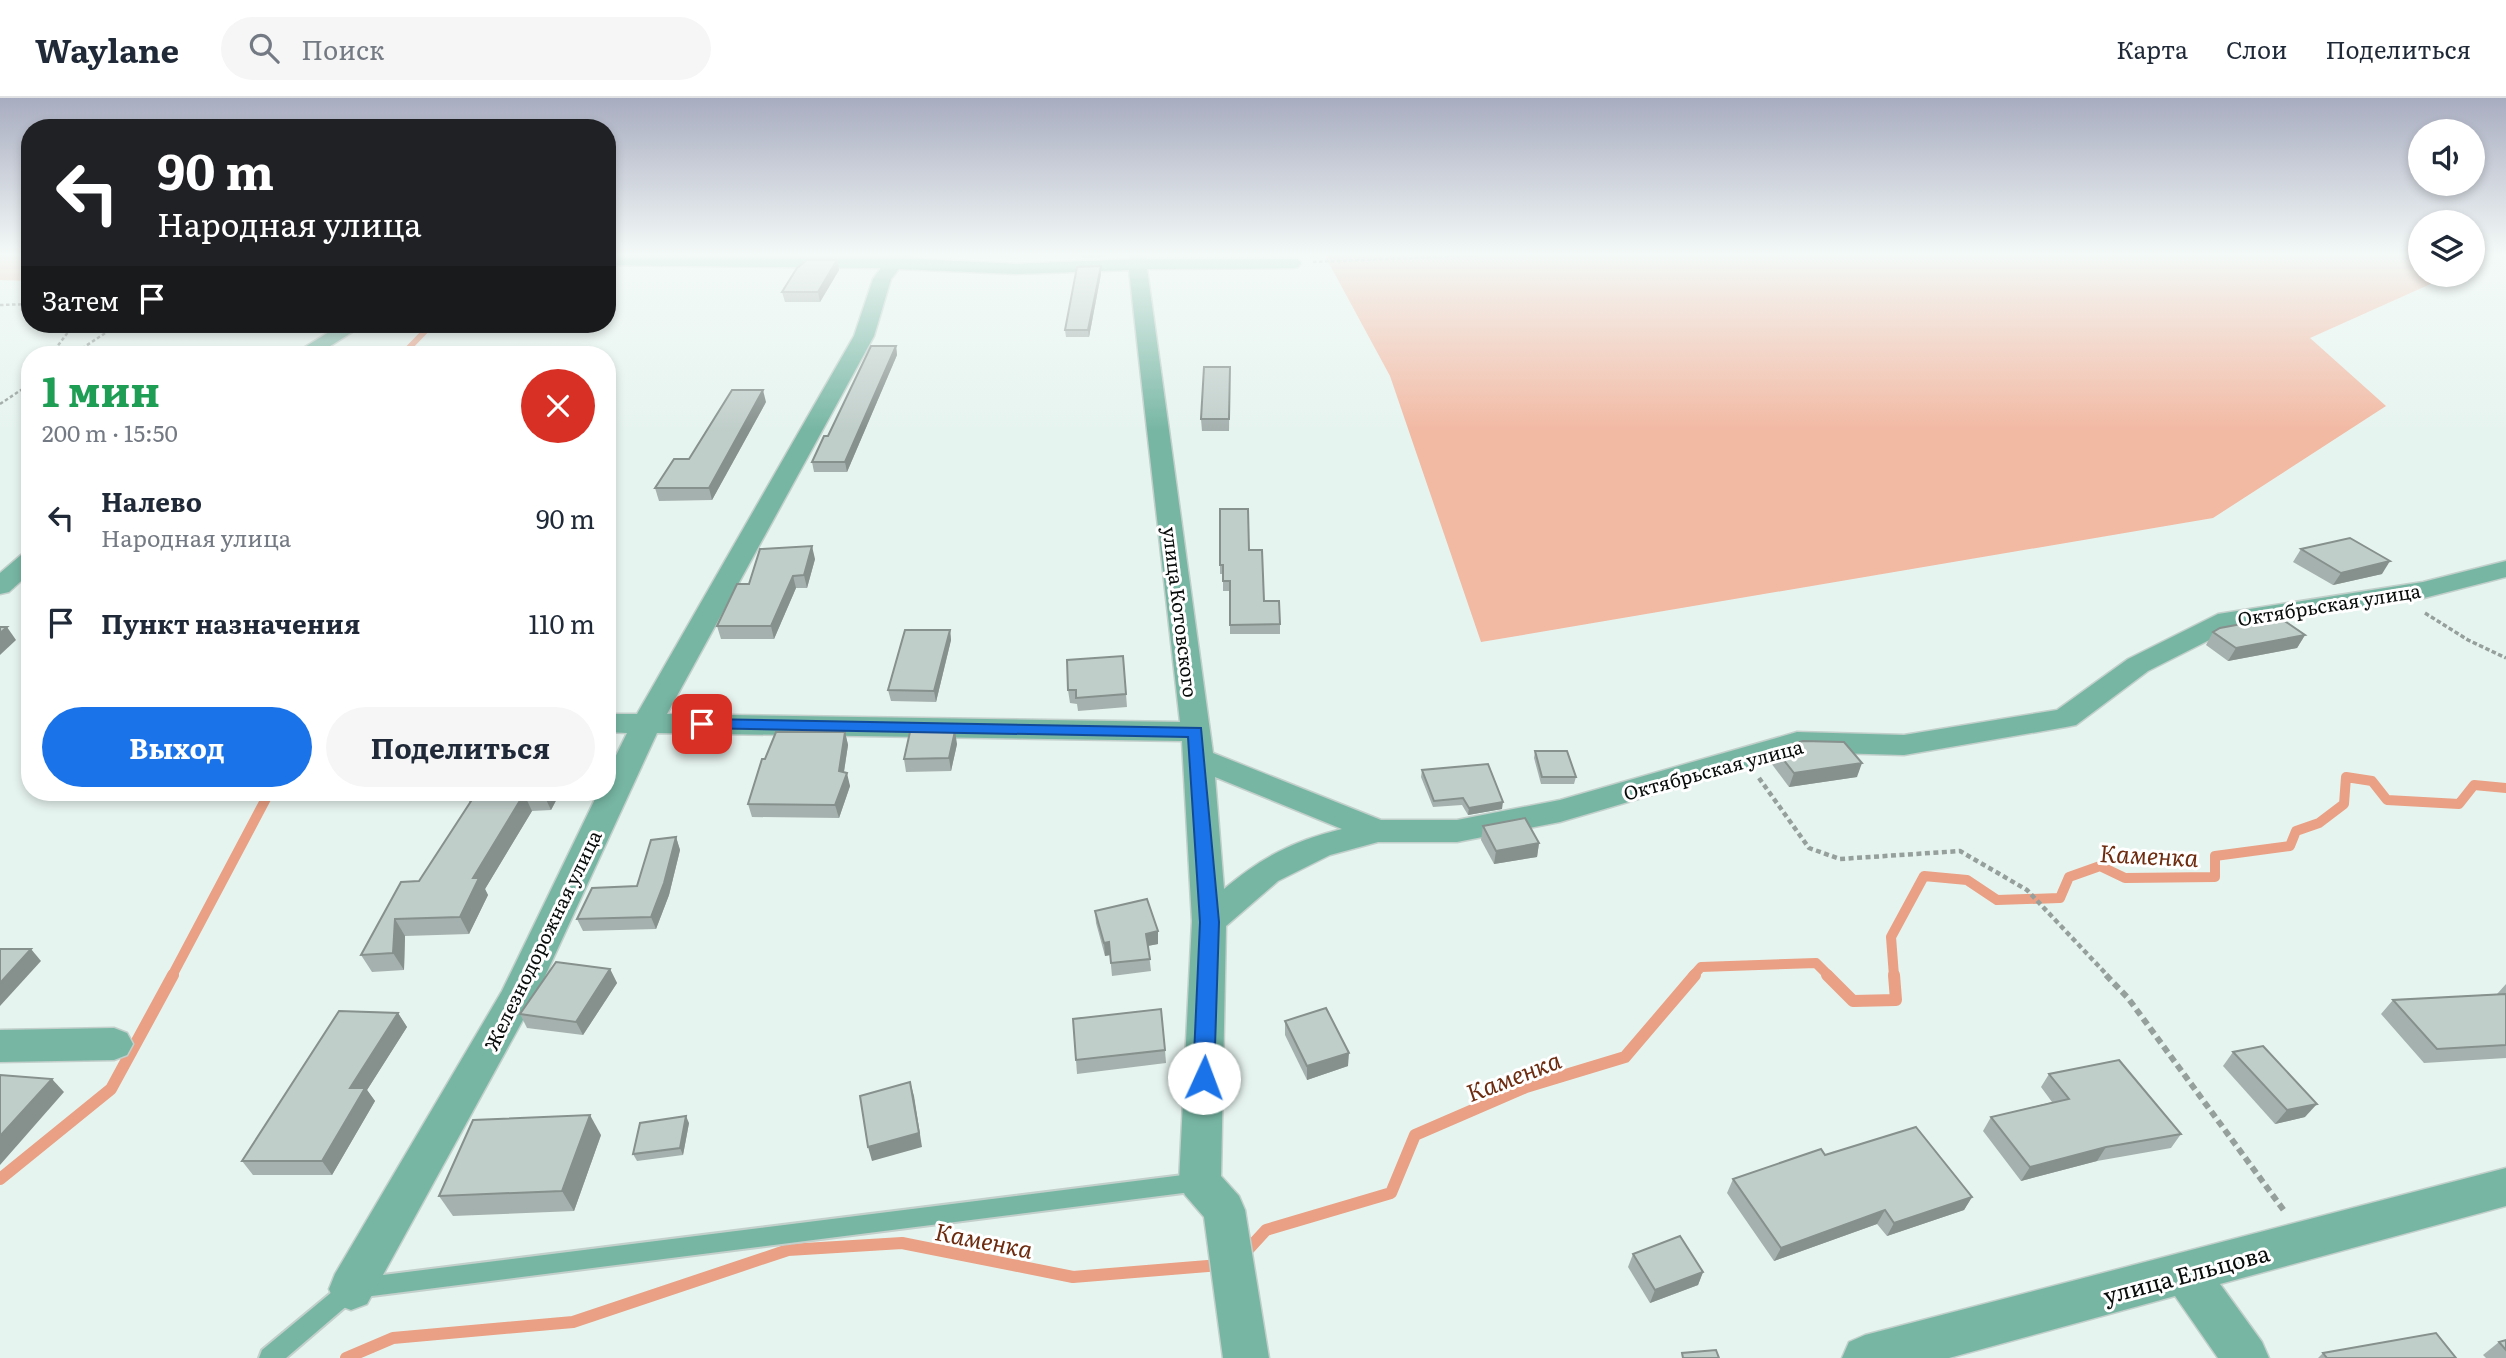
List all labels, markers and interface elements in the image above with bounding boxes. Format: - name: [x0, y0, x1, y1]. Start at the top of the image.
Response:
- search box: [221, 17, 711, 80]
- text: Waylane: [35, 24, 179, 73]
- icon: search: [245, 29, 283, 67]
- text: Поиск: [301, 29, 384, 68]
- text: Карта: [2116, 31, 2188, 66]
- text: Слои: [2226, 31, 2287, 66]
- text: Поделиться: [2325, 31, 2471, 66]
- map controls: [2408, 119, 2485, 287]
- button: sound: [2408, 119, 2485, 196]
- text: 90 m: [157, 132, 274, 205]
- icon: left: [42, 147, 133, 238]
- text: Народная улица: [157, 199, 421, 247]
- button: layers: [2408, 210, 2485, 287]
- text: Затем: [42, 280, 119, 319]
- icon: arrive: [133, 280, 171, 318]
- text: 1 мин: [42, 358, 160, 420]
- button: close: [521, 369, 595, 443]
- text: 200 m · 15:50: [42, 415, 178, 449]
- text: Налево: [101, 481, 202, 520]
- text: 90 m: [536, 498, 595, 537]
- icon: left: [42, 499, 80, 537]
- text: Народная улица: [101, 520, 291, 554]
- street label: улица Котовского: [1157, 525, 1205, 699]
- street label: Октябрьская улица: [2235, 576, 2423, 632]
- text: Пункт назначения: [101, 603, 360, 642]
- text: 110 m: [528, 603, 595, 642]
- icon: arrive: [42, 604, 80, 642]
- pin: [672, 694, 732, 754]
- icon: arrive: [683, 705, 721, 743]
- button: Выход: [42, 707, 312, 787]
- button: Поделиться: [326, 707, 595, 787]
- street label: Октябрьская улица: [1620, 731, 1807, 806]
- street label: Железнодорожная улица: [476, 824, 608, 1055]
- water label: Каменка: [2099, 834, 2200, 874]
- position arrow: [1167, 1041, 1241, 1115]
- water label: Каменка: [1461, 1041, 1566, 1109]
- water label: Каменка: [932, 1212, 1036, 1266]
- street label: улица Ельцова: [2099, 1234, 2274, 1312]

